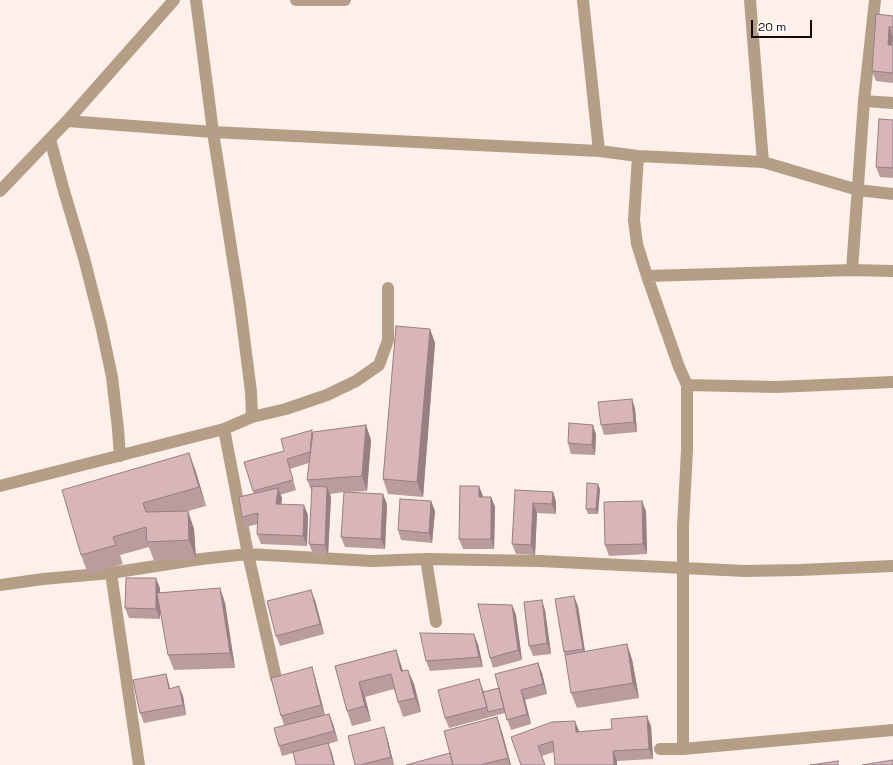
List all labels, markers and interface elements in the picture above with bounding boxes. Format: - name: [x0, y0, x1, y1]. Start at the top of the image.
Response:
- scale bar: [753, 12, 814, 38]
- text: 20 m: [758, 19, 786, 35]

